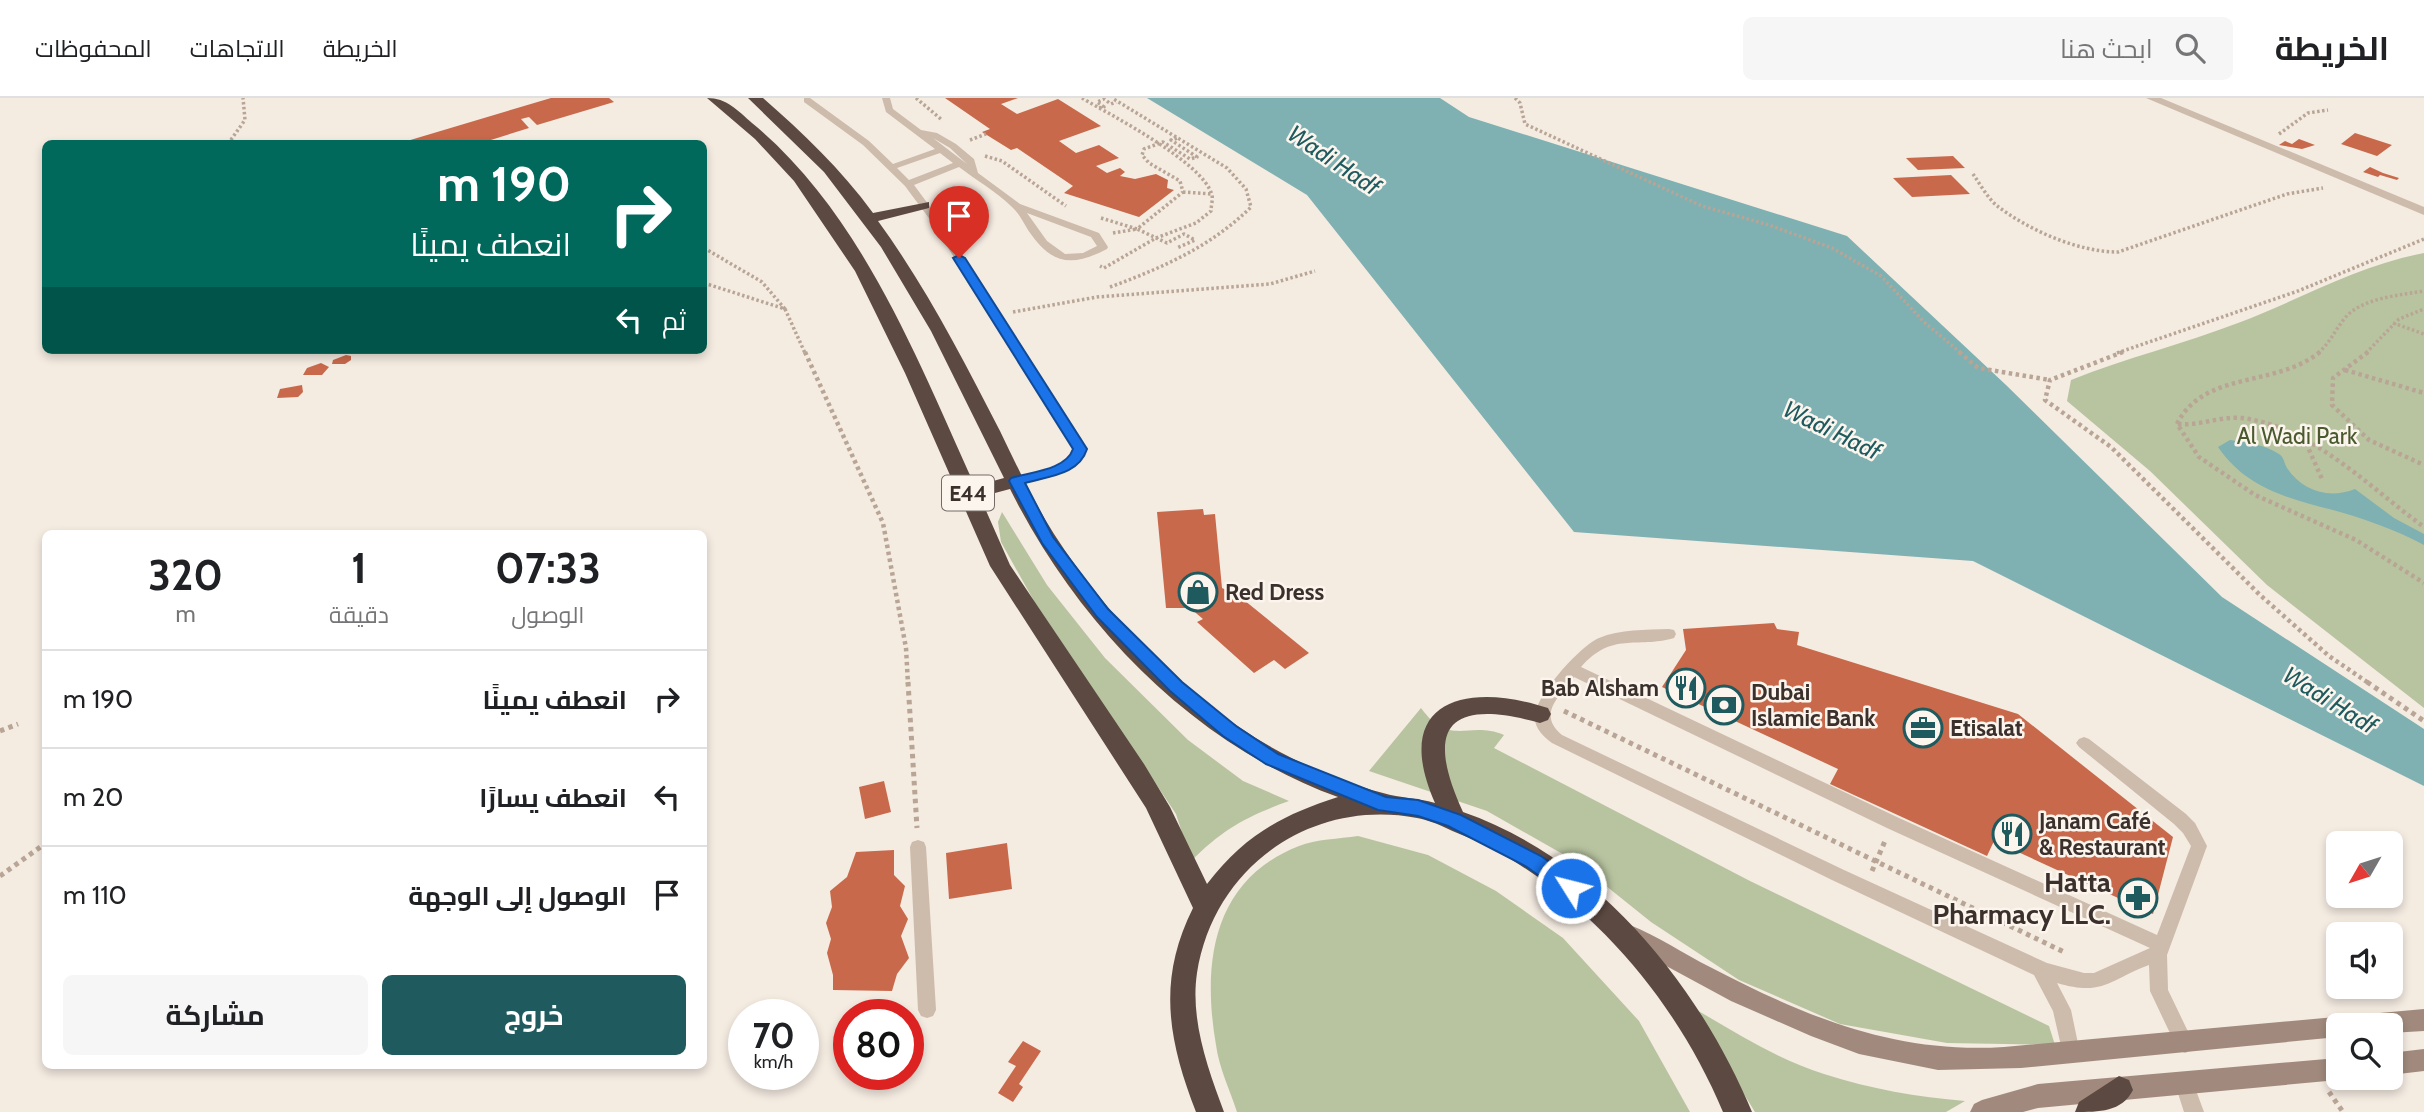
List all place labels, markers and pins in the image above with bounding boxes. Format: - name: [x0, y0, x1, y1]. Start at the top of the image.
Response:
- pin: [929, 186, 989, 258]
- shop icon: Red Dress: [1177, 571, 1219, 613]
- place label: Red Dress: [1225, 578, 1324, 606]
- restaurant icon: Bab Alsham: [1665, 667, 1707, 709]
- place label: Bab Alsham: [1541, 674, 1659, 702]
- place label: Dubai Islamic Bank: [1751, 678, 1876, 732]
- bank icon: Dubai Islamic Bank: [1703, 684, 1745, 726]
- office icon: Etisalat: [1902, 707, 1944, 749]
- place label: Etisalat: [1950, 714, 2023, 742]
- place label: Janam Café & Restaurant: [2038, 807, 2166, 861]
- restaurant icon: Janam Café & Restaurant: [1991, 813, 2033, 855]
- place label: Hatta Pharmacy LLC.: [1933, 865, 2111, 931]
- pharmacy icon: Hatta Pharmacy LLC.: [2117, 877, 2159, 919]

